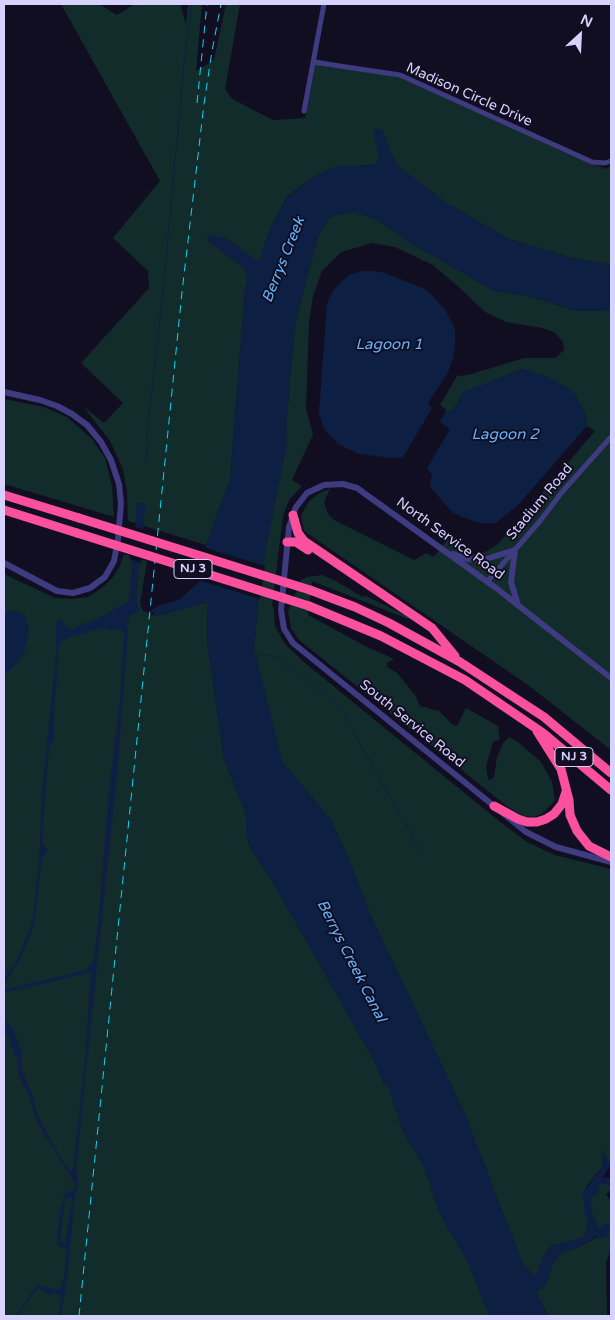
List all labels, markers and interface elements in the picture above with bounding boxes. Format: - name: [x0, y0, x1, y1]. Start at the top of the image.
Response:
- north arrow: [555, 10, 605, 60]
- text: N: [578, 11, 595, 31]
- street label: Madison Circle Drive: [403, 60, 535, 130]
- water label: Berrys Creek: [259, 215, 309, 305]
- water label: Lagoon 1: [355, 336, 423, 354]
- water label: Lagoon 2: [471, 426, 539, 444]
- street label: Stadium Road: [503, 461, 577, 543]
- street label: North Service Road: [393, 494, 507, 584]
- road number: NJ 3: [174, 560, 212, 578]
- street label: South Service Road: [356, 677, 468, 771]
- road number: NJ 3: [555, 748, 593, 766]
- water label: Berrys Creek Canal: [312, 897, 390, 1025]

